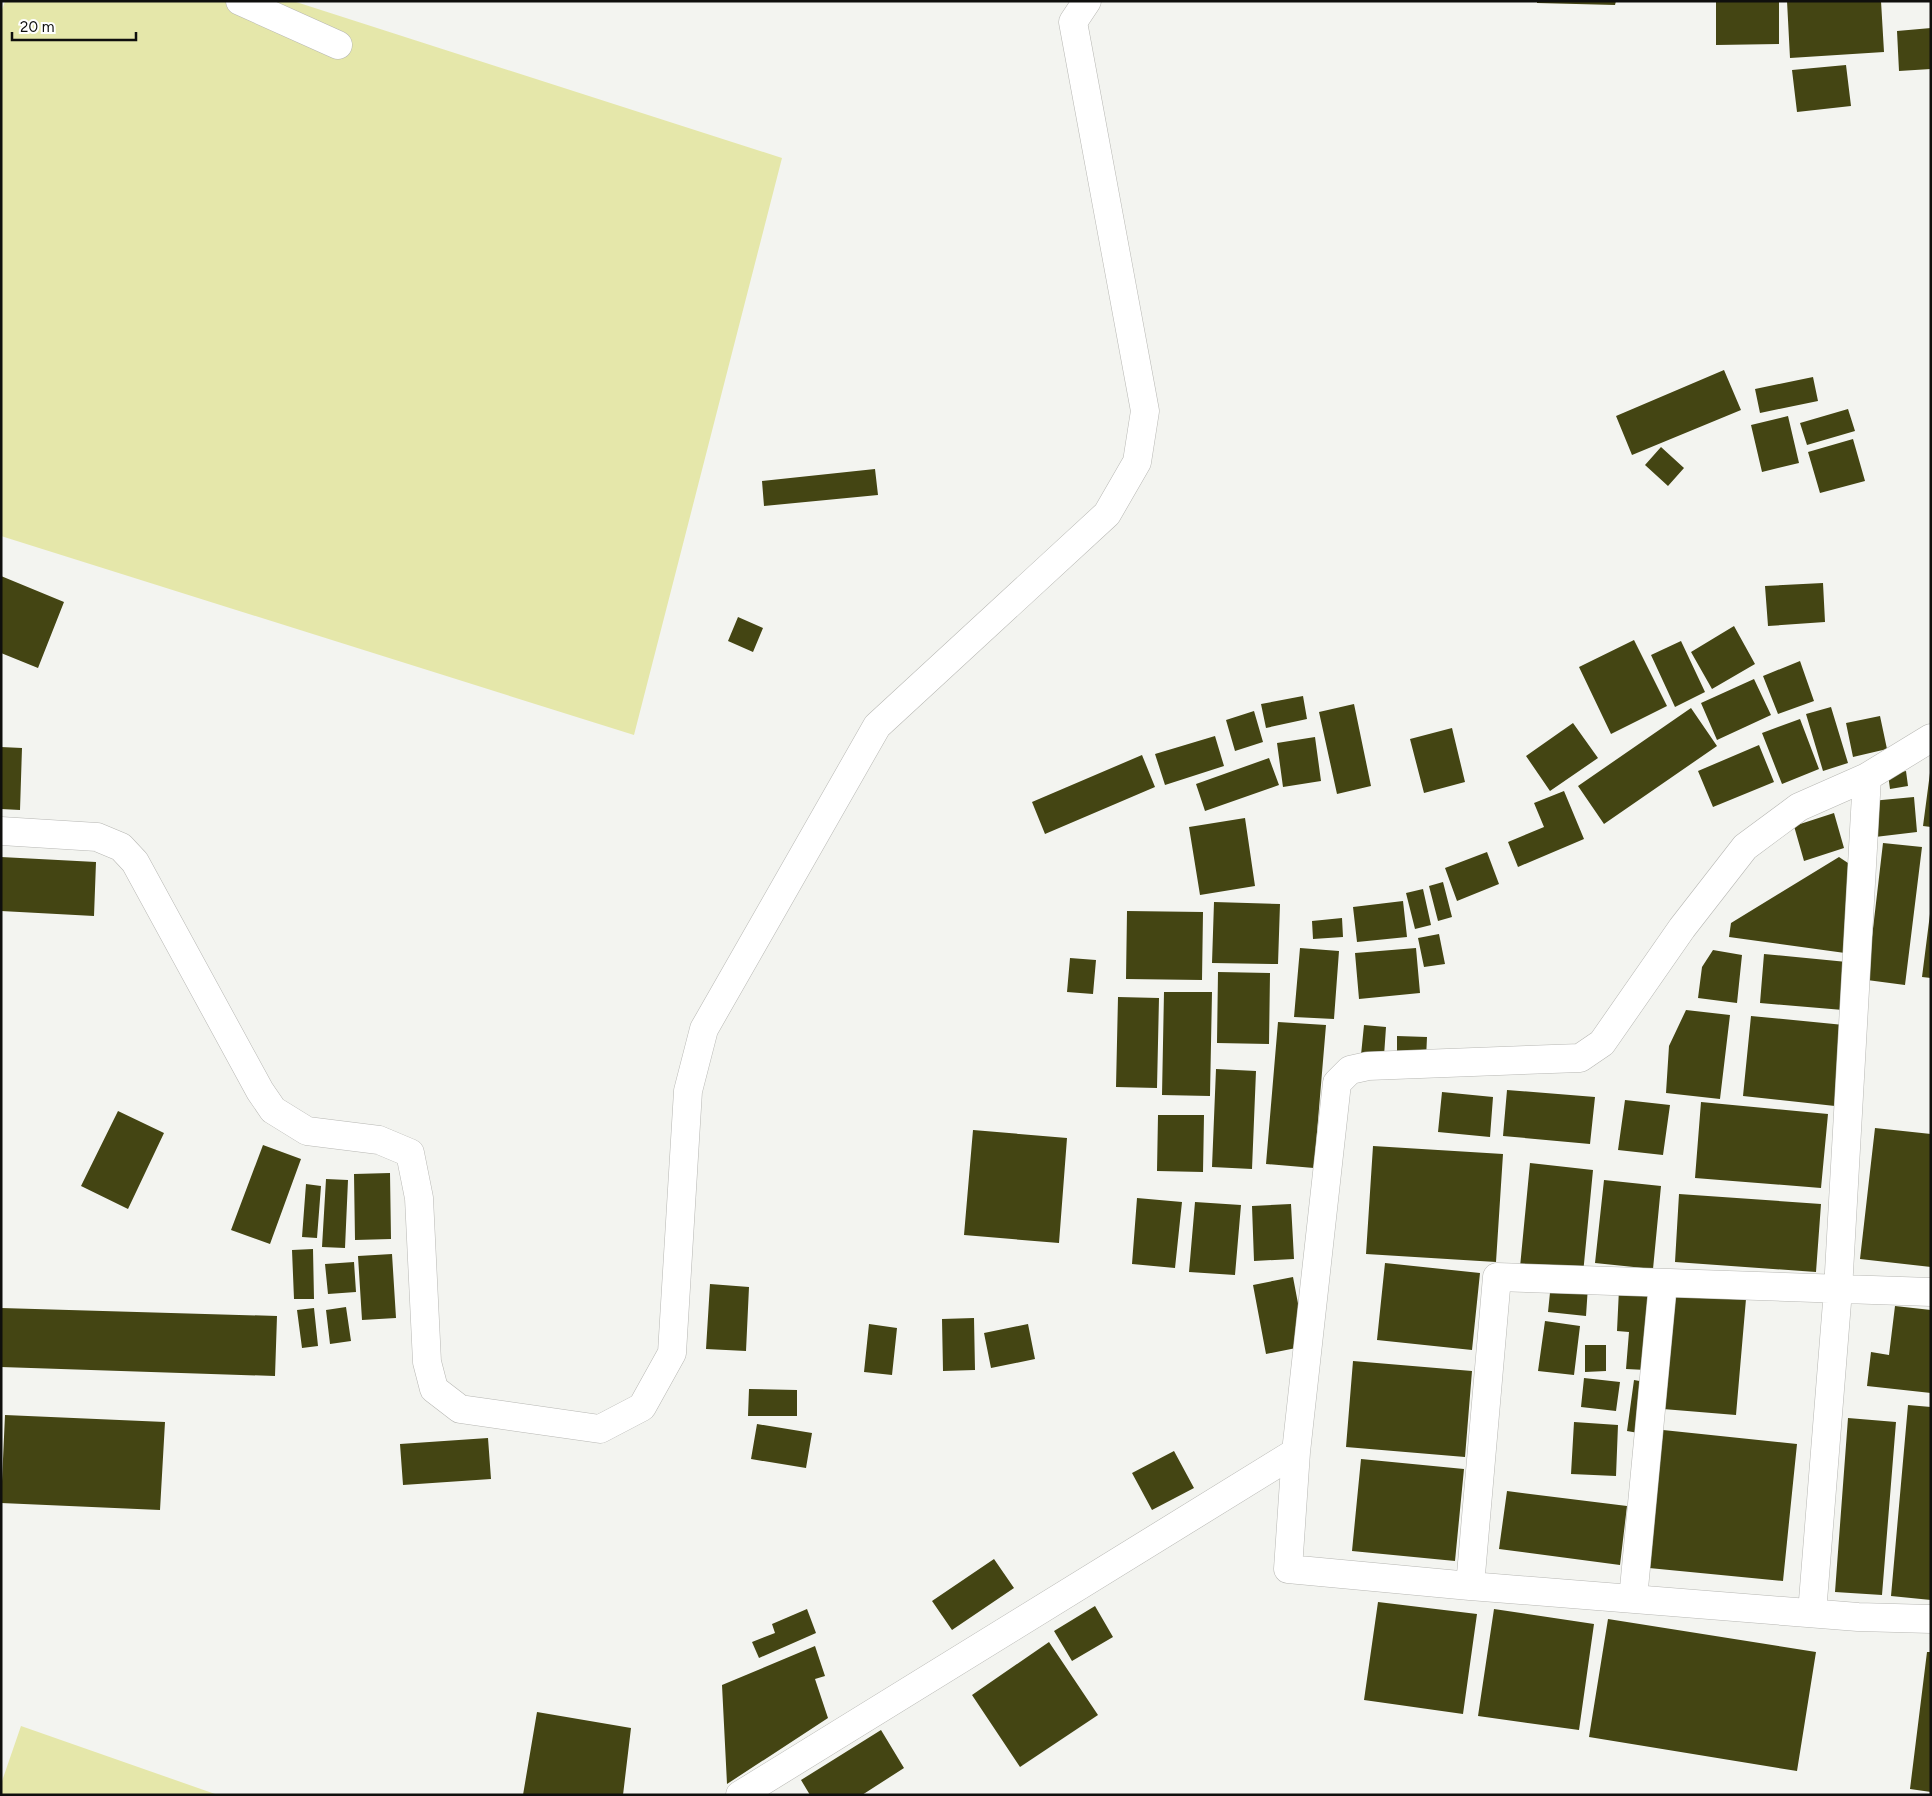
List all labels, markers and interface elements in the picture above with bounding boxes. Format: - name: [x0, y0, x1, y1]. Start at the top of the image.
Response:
- scale bar: [12, 10, 136, 42]
- text: 20 m: [20, 18, 54, 36]

